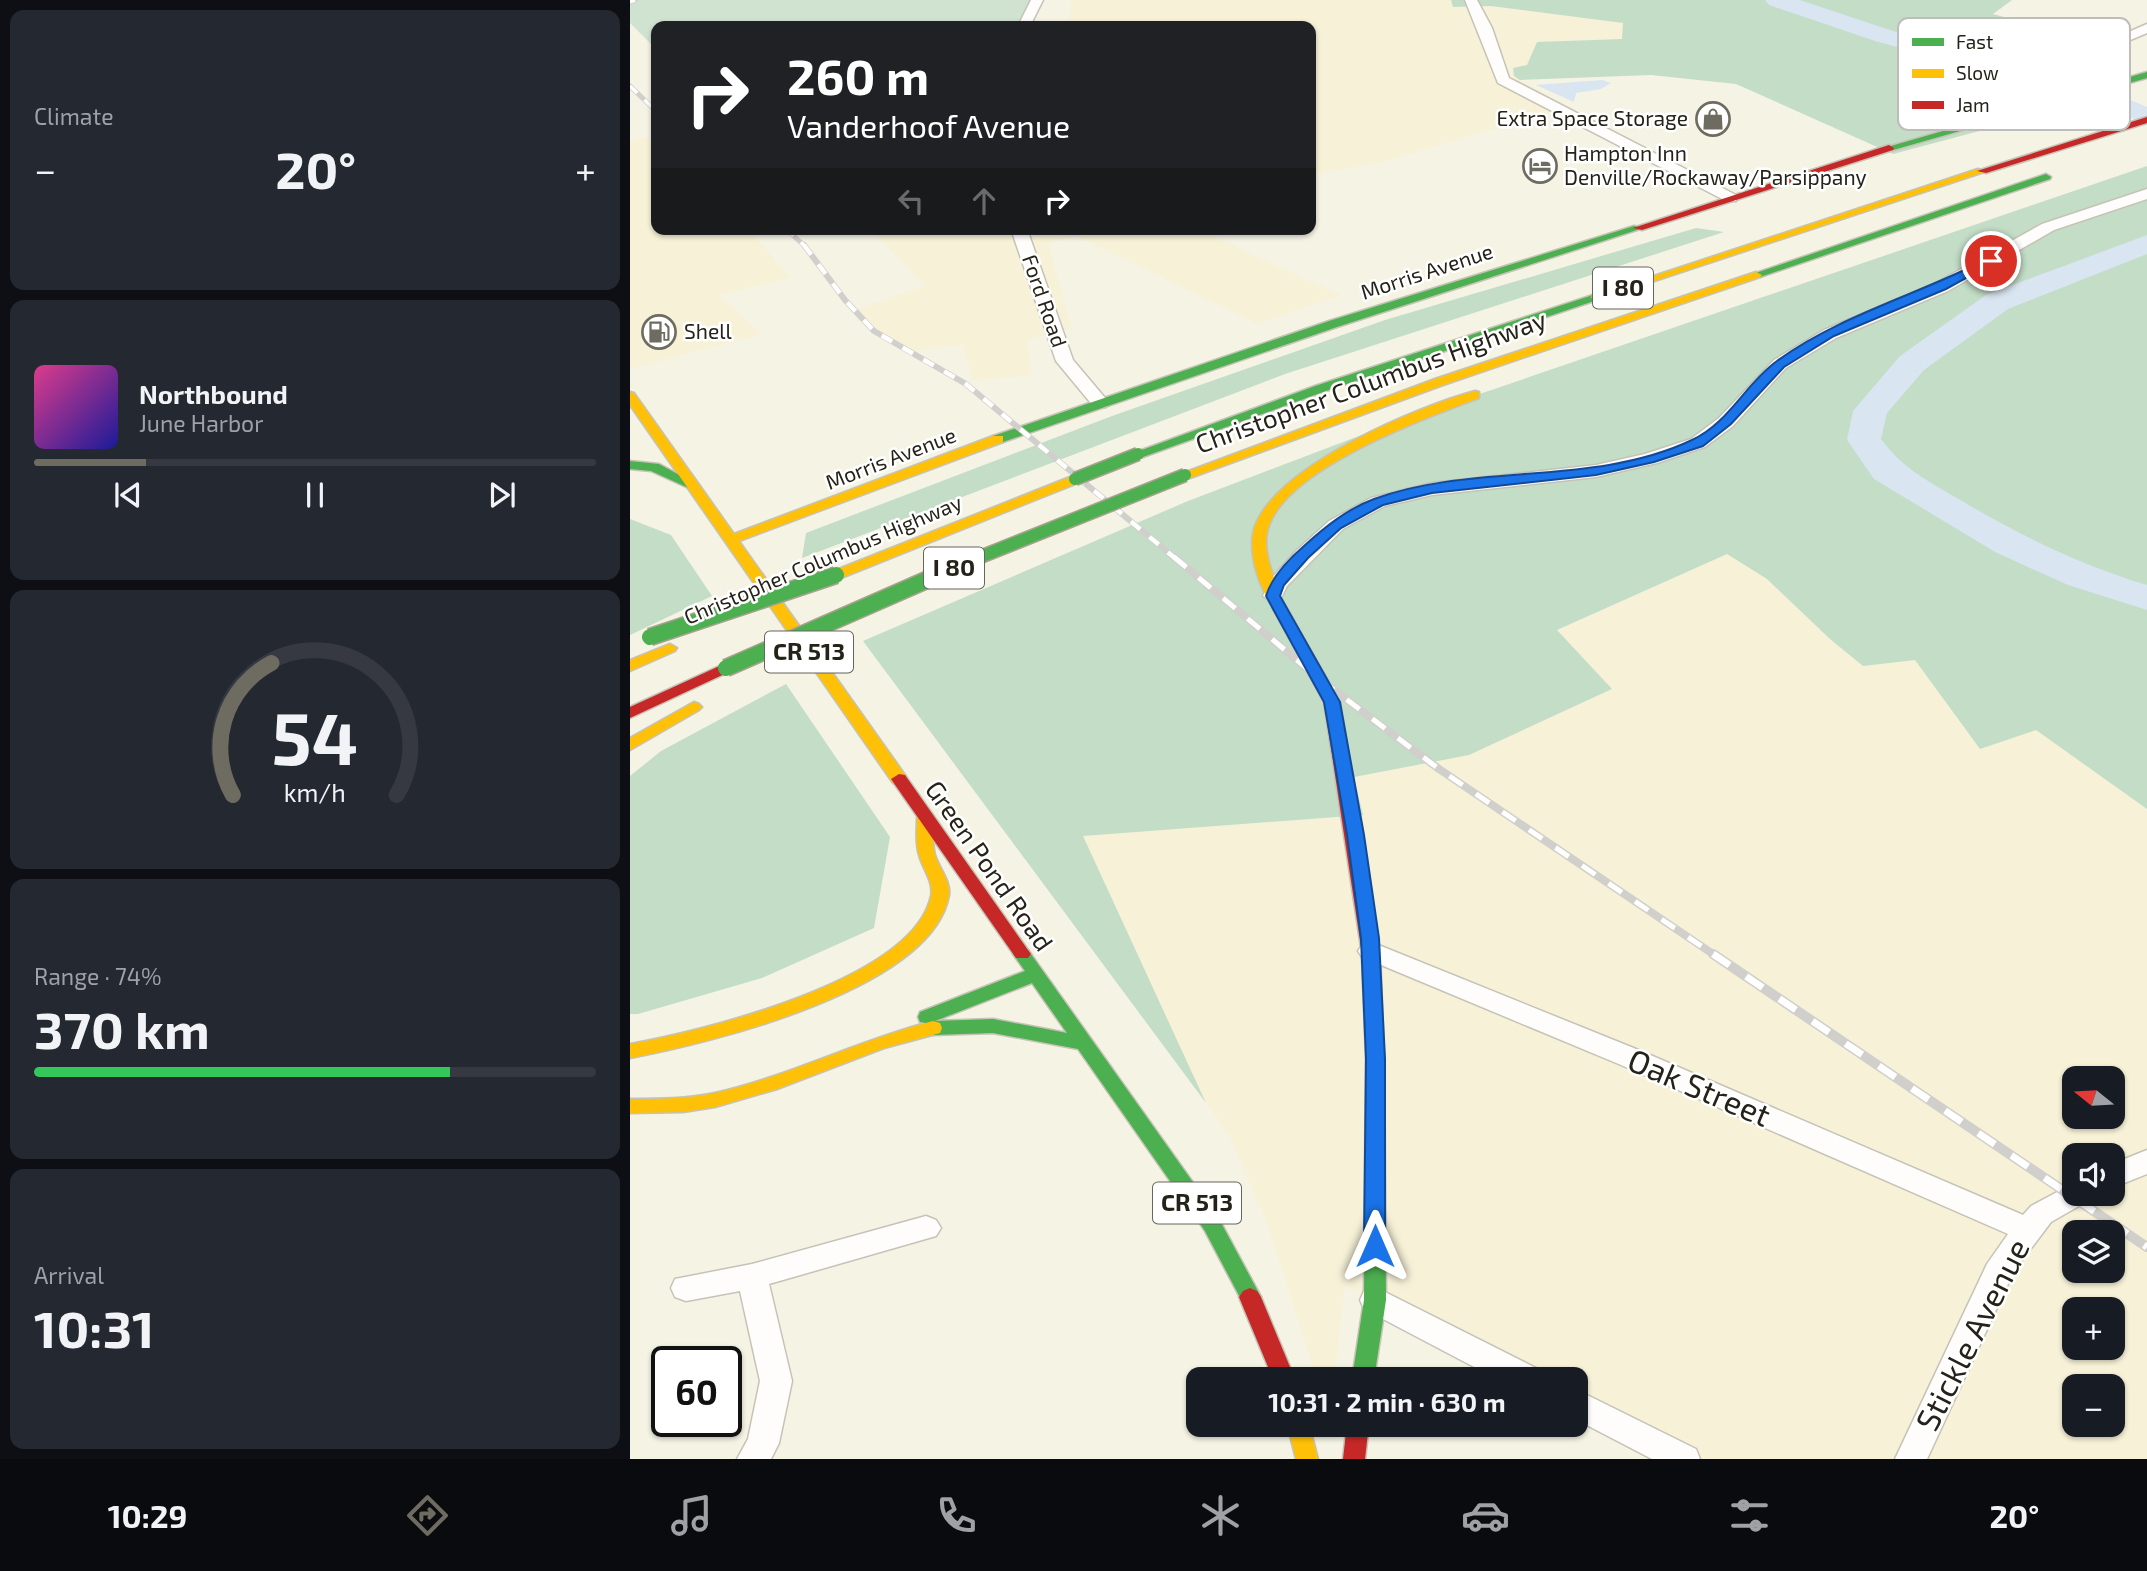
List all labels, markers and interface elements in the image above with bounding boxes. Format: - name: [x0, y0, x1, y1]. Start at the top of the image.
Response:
- legend: [1898, 18, 2130, 130]
- text: Fast: [1956, 30, 1993, 53]
- text: 260 m: [787, 46, 929, 105]
- icon: right: [672, 49, 763, 140]
- text: Slow: [1956, 61, 1999, 84]
- text: Jam: [1956, 93, 1990, 116]
- shop icon: Extra Space Storage: [1694, 100, 1732, 138]
- text: Climate: [34, 102, 114, 130]
- place label: Extra Space Storage: [1497, 105, 1688, 130]
- text: Vanderhoof Avenue: [787, 106, 1070, 144]
- text: 20°: [275, 137, 356, 199]
- place label: Hampton Inn Denville/Rockaway/Parsippany: [1564, 140, 1867, 189]
- text: −: [34, 146, 56, 192]
- text: +: [575, 146, 596, 192]
- hotel icon: Hampton Inn Denville/Rockaway/Parsippany: [1521, 147, 1559, 185]
- icon: left: [892, 182, 930, 220]
- icon: ahead: [965, 182, 1003, 220]
- icon: right: [1038, 182, 1076, 220]
- pin: [1961, 231, 2021, 291]
- street label: Morris Avenue: [1357, 237, 1496, 304]
- icon: arrive: [1972, 242, 2010, 280]
- street label: Ford Road: [1018, 251, 1073, 350]
- road number: I 80: [1593, 268, 1653, 309]
- street label: Christopher Columbus Highway: [1191, 303, 1550, 459]
- fuel station icon: Shell: [640, 313, 678, 351]
- place label: Shell: [684, 318, 732, 343]
- text: Northbound: [139, 378, 288, 409]
- text: June Harbor: [139, 409, 263, 437]
- street label: Morris Avenue: [822, 421, 959, 494]
- icon: previous: [109, 476, 147, 514]
- icon: pause: [296, 476, 334, 514]
- icon: next: [483, 476, 521, 514]
- street label: Christopher Columbus Highway: [680, 489, 965, 629]
- road number: I 80: [924, 548, 984, 588]
- road number: CR 513: [765, 632, 853, 672]
- text: 54: [272, 693, 358, 781]
- street label: Green Pond Road: [920, 774, 1061, 956]
- text: km/h: [284, 777, 346, 807]
- text: Range · 74%: [34, 962, 161, 990]
- text: 370 km: [34, 997, 210, 1059]
- street label: Oak Street: [1623, 1039, 1777, 1133]
- north arrow: [2062, 1066, 2124, 1129]
- map controls: [2062, 1066, 2125, 1437]
- button: sound: [2062, 1143, 2125, 1206]
- road number: CR 513: [1153, 1182, 1241, 1224]
- position arrow: [1338, 1209, 1412, 1283]
- button: layers: [2062, 1220, 2125, 1283]
- street label: Stickle Avenue: [1907, 1232, 2036, 1436]
- text: Arrival: [34, 1261, 104, 1289]
- text: 10:31: [34, 1296, 155, 1358]
- button: +: [2062, 1297, 2125, 1360]
- speed limit sign: 60: [651, 1346, 742, 1437]
- button: −: [2062, 1374, 2125, 1437]
- text: 10:31 · 2 min · 630 m: [1268, 1386, 1506, 1417]
- icon: directions: [403, 1491, 452, 1540]
- icon: music: [667, 1491, 716, 1540]
- icon: phone: [932, 1491, 981, 1540]
- icon: climate: [1196, 1491, 1245, 1540]
- icon: car: [1461, 1491, 1510, 1540]
- icon: filters: [1725, 1491, 1774, 1540]
- text: 10:29: [108, 1496, 187, 1534]
- text: 20°: [1989, 1496, 2039, 1534]

